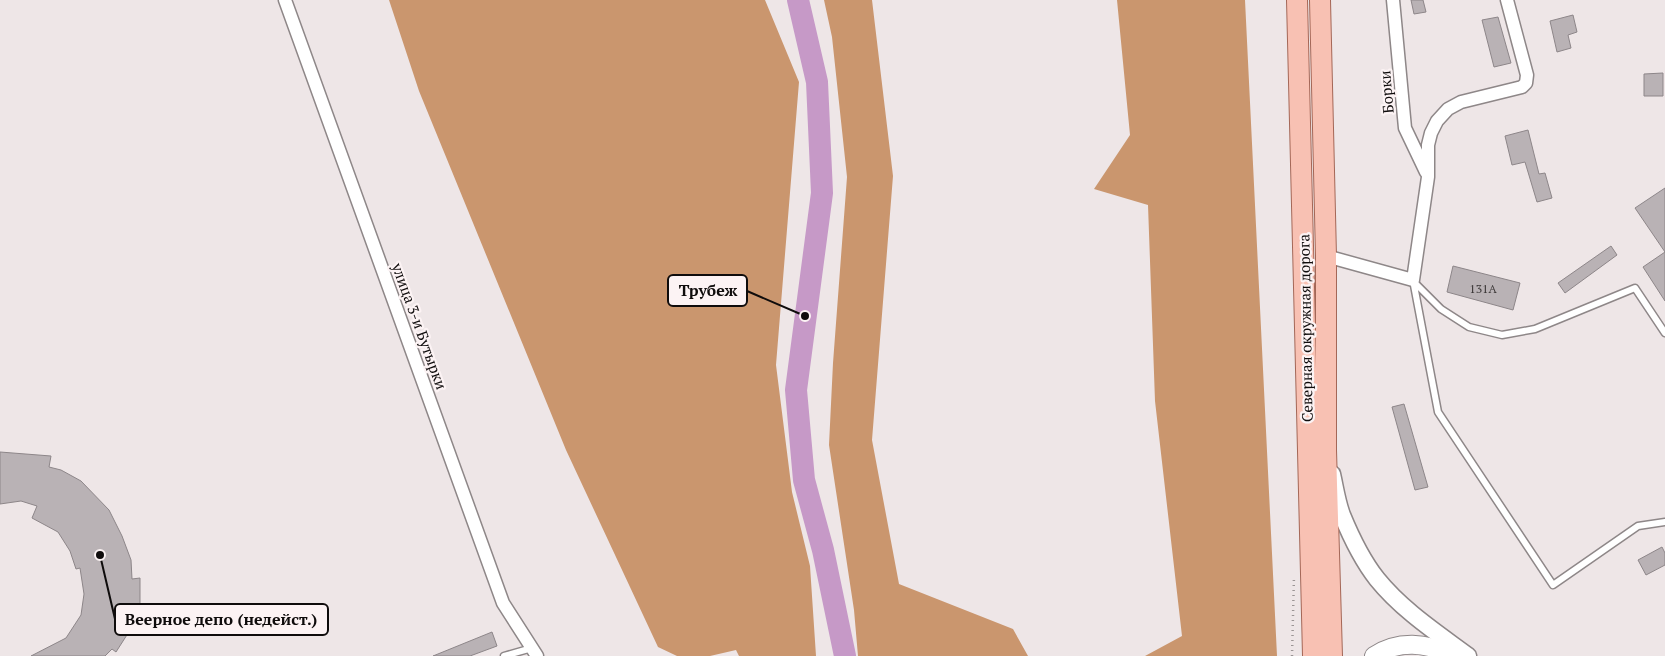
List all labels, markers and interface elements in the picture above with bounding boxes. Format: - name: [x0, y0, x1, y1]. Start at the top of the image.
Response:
- street label: Борки: [1374, 70, 1398, 114]
- street label: Северная окружная дорога: [1293, 233, 1317, 422]
- street label: улица 3-и Бутырки: [387, 259, 452, 392]
- callout: Трубеж: [668, 275, 747, 306]
- text: Трубеж: [679, 279, 737, 301]
- house number: 131А: [1469, 281, 1497, 296]
- callout: Веерное депо (недейст.): [115, 604, 328, 635]
- text: Веерное депо (недейст.): [125, 608, 317, 630]

